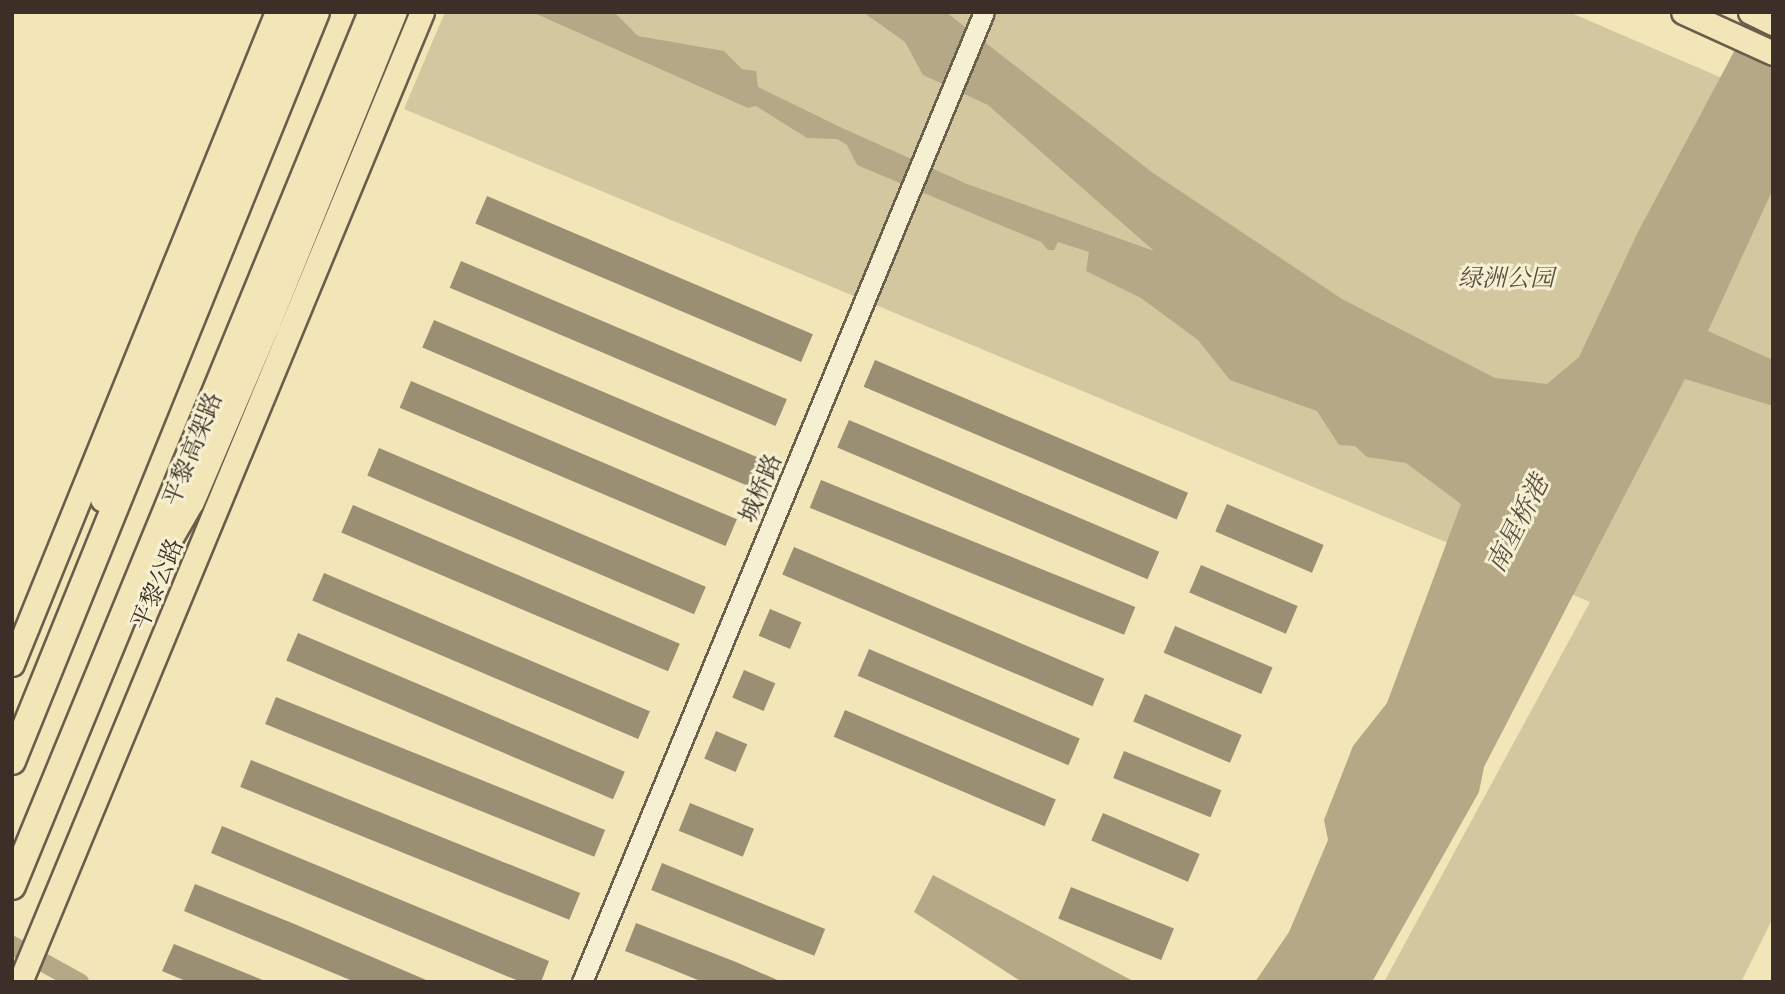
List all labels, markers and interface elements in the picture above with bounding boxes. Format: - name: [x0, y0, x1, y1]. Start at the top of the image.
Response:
- park label: 绿洲公园: [1458, 264, 1554, 292]
- street label: 平黎高架路: [156, 388, 228, 510]
- street label: 城桥路: [733, 449, 787, 527]
- water label: 南星桥港: [1480, 471, 1556, 577]
- street label: 平黎公路: [125, 534, 189, 634]

